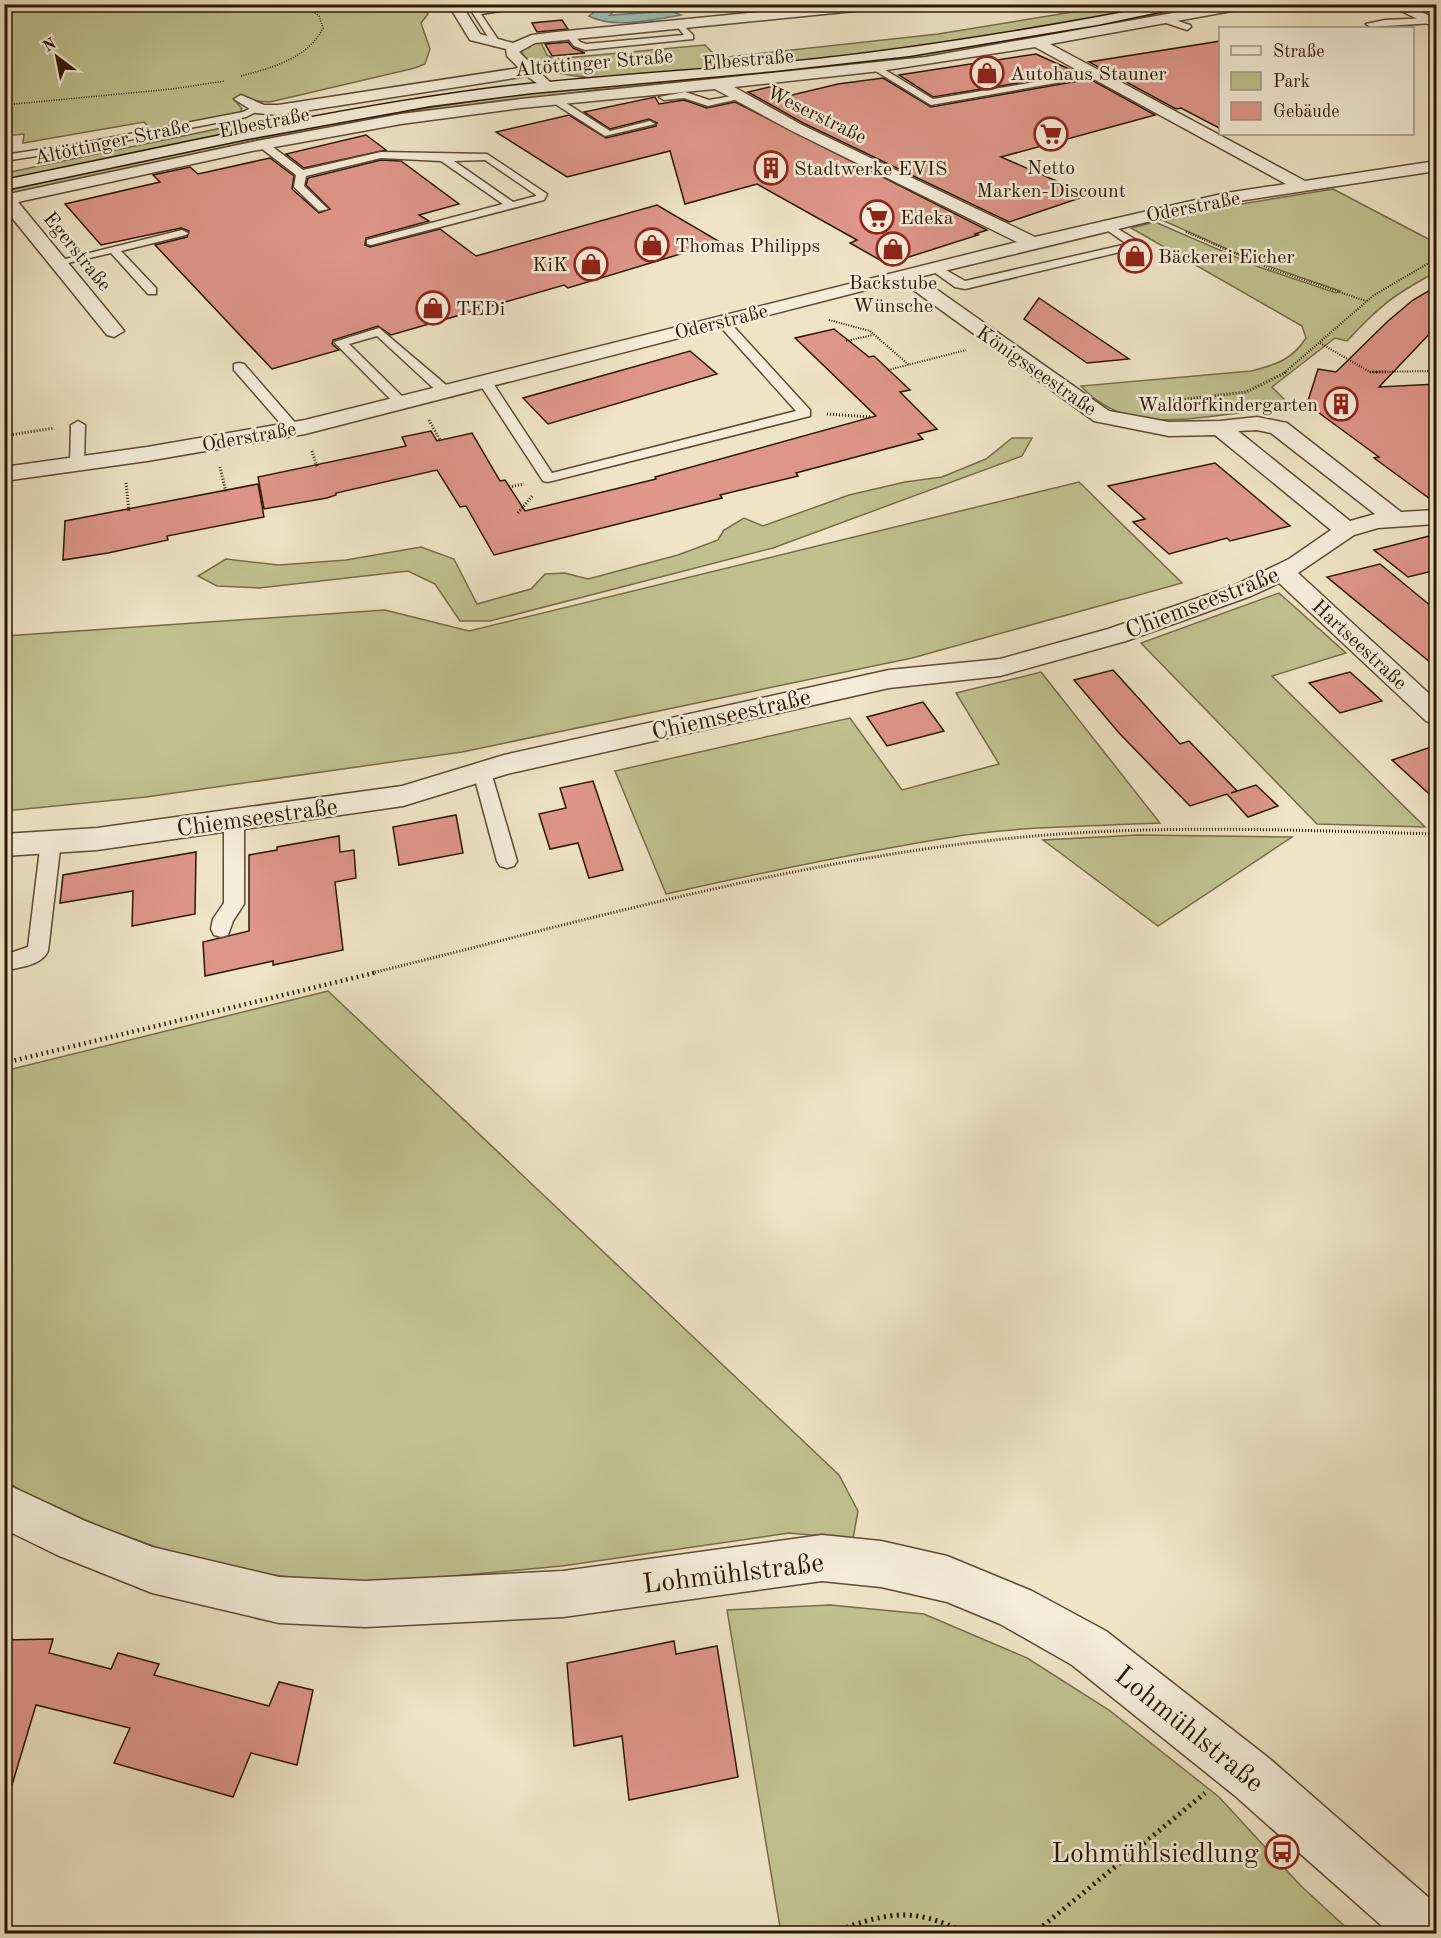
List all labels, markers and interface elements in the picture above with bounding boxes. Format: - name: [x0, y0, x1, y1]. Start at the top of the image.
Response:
- north arrow: [27, 27, 87, 87]
- legend: [1219, 27, 1414, 135]
- text: N: [41, 36, 60, 56]
- text: Straße: [1273, 43, 1324, 61]
- street label: Altöttinger Straße: [514, 47, 674, 81]
- street label: Elbestraße: [701, 47, 795, 75]
- shop icon: Autohaus Stauner: [969, 55, 1005, 91]
- place label: Autohaus Stauner: [1010, 65, 1167, 85]
- text: Park: [1273, 73, 1310, 91]
- street label: Weserstraße: [763, 83, 869, 149]
- text: Gebäude: [1273, 103, 1340, 121]
- street label: Elbestraße: [217, 105, 312, 143]
- supermarket icon: Netto Marken-Discount: [1033, 116, 1069, 152]
- street label: Altöttinger Straße: [33, 117, 192, 169]
- building icon: Stadtwerke EVIS: [753, 150, 789, 186]
- place label: Netto Marken-Discount: [976, 159, 1126, 202]
- place label: Stadtwerke EVIS: [794, 160, 947, 180]
- street label: Oderstraße: [1145, 189, 1242, 227]
- supermarket icon: Edeka: [859, 199, 895, 235]
- street label: Egerstraße: [39, 209, 114, 296]
- place label: Edeka: [900, 209, 954, 229]
- shop icon: Thomas Philipps: [634, 227, 670, 263]
- shop icon: Backstube Wünsche: [875, 231, 911, 267]
- place label: Thomas Philipps: [675, 237, 820, 257]
- shop icon: Bäckerei Eicher: [1117, 238, 1153, 274]
- shop icon: KiK: [573, 246, 609, 282]
- place label: Bäckerei Eicher: [1158, 248, 1295, 268]
- place label: KiK: [532, 256, 568, 276]
- place label: Backstube Wünsche: [849, 274, 937, 317]
- shop icon: TEDi: [415, 290, 451, 326]
- place label: TEDi: [456, 300, 505, 320]
- street label: Oderstraße: [673, 302, 770, 344]
- street label: Königsseestraße: [972, 323, 1099, 420]
- building icon: Waldorfkindergarten: [1323, 386, 1359, 422]
- place label: Waldorfkindergarten: [1137, 396, 1318, 416]
- street label: Oderstraße: [201, 420, 298, 456]
- street label: Chiemseestraße: [1123, 564, 1283, 644]
- street label: Hartseestraße: [1307, 597, 1410, 694]
- street label: Chiemseestraße: [650, 686, 813, 746]
- street label: Chiemseestraße: [175, 796, 339, 842]
- street label: Lohmühlstraße: [641, 1550, 826, 1600]
- street label: Lohmühlstraße: [1108, 1662, 1268, 1799]
- bus stop icon: Lohmühlsiedlung: [1264, 1834, 1300, 1870]
- place label: Lohmühlsiedlung: [1051, 1841, 1259, 1869]

